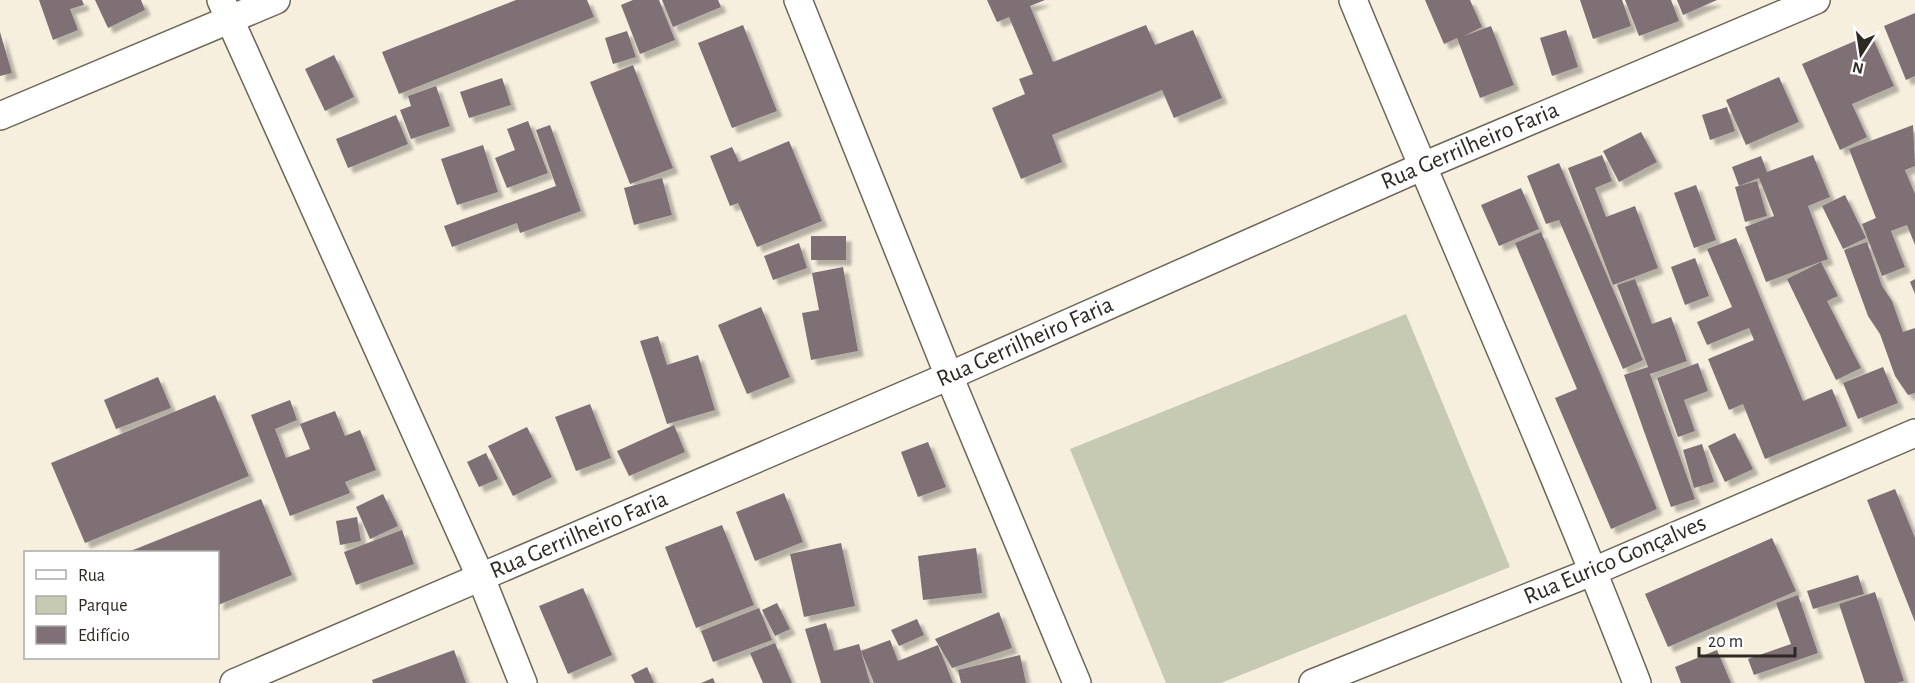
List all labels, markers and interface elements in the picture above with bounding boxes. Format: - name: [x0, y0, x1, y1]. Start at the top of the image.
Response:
- north arrow: [1831, 24, 1891, 84]
- text: N: [1851, 59, 1865, 77]
- street label: Rua Gerrilheiro Faria: [1378, 98, 1562, 194]
- street label: Rua Gerrilheiro Faria: [933, 292, 1117, 392]
- street label: Rua Gerrilheiro Faria: [487, 487, 671, 583]
- street label: Rua Eurico Gonçalves: [1520, 511, 1710, 609]
- legend: [24, 551, 219, 659]
- text: Rua: [78, 567, 105, 585]
- text: Parque: [78, 597, 127, 615]
- scale bar: [1699, 620, 1795, 658]
- text: Edifício: [78, 627, 130, 645]
- text: 20 m: [1708, 633, 1743, 651]

